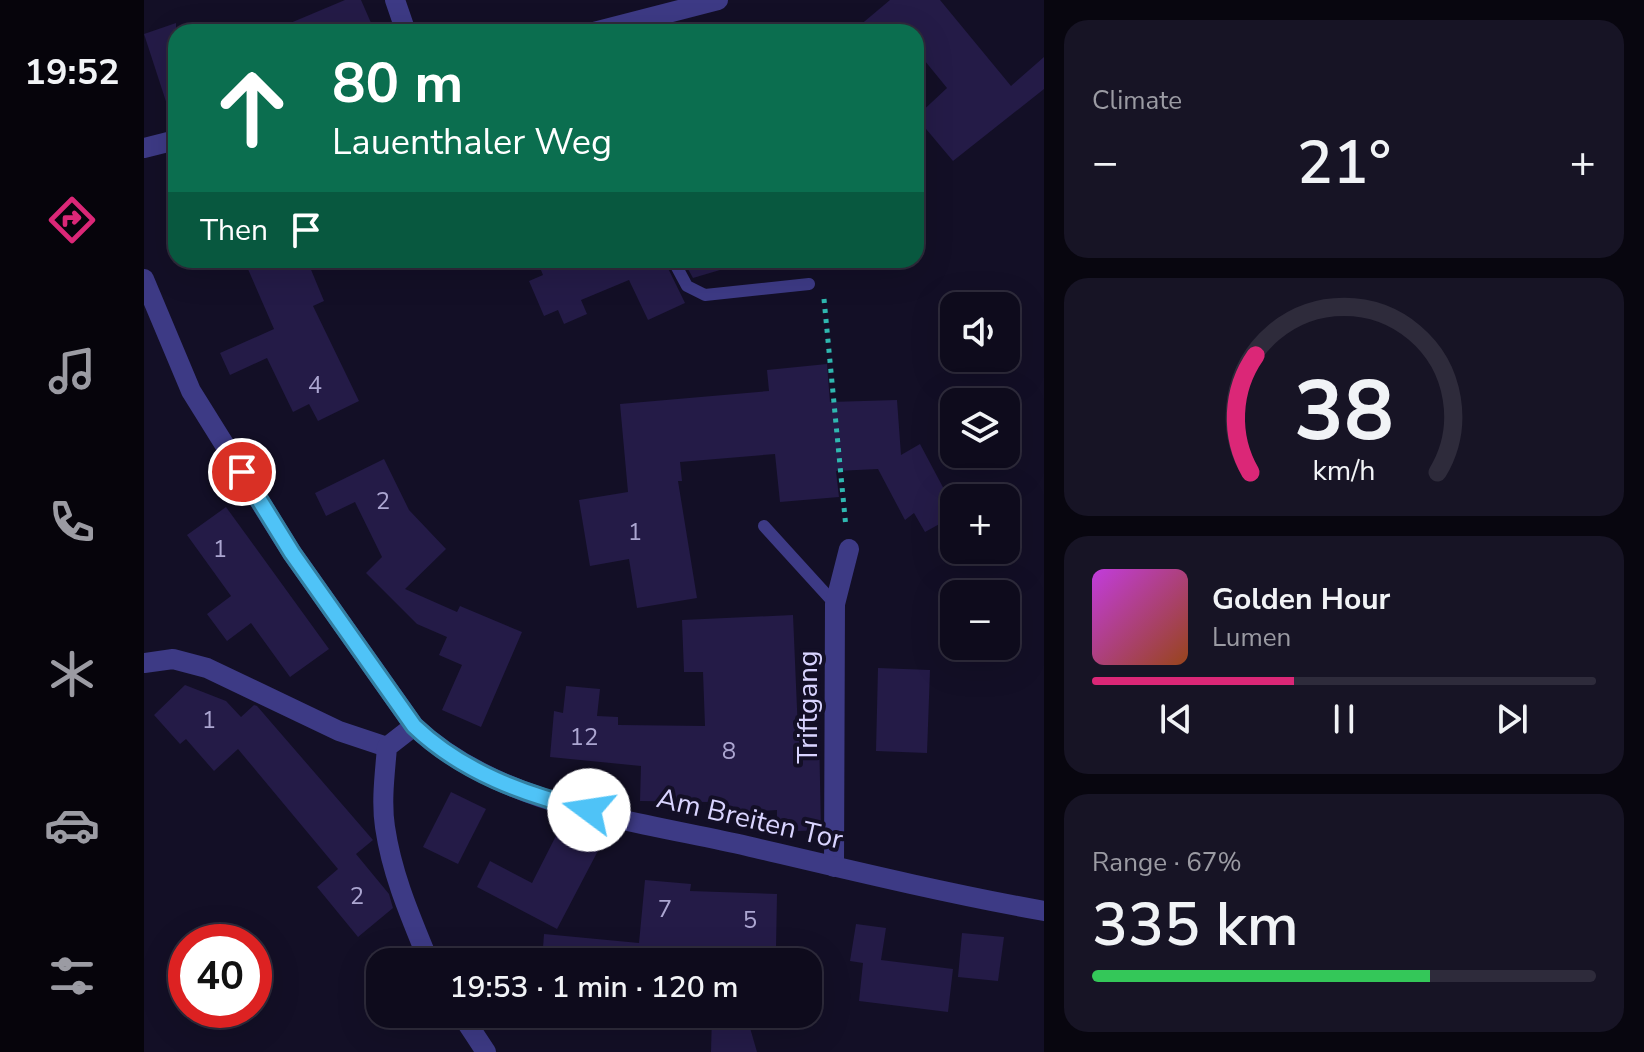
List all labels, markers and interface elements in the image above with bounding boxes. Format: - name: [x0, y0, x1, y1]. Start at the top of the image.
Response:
- text: 80 m: [332, 45, 463, 122]
- text: 19:52: [24, 48, 120, 97]
- icon: ahead: [200, 56, 304, 160]
- text: Climate: [1092, 83, 1182, 118]
- text: Lauenthaler Weg: [332, 118, 612, 167]
- text: 21°: [1297, 122, 1391, 204]
- text: −: [1092, 133, 1118, 193]
- text: +: [1570, 133, 1596, 193]
- icon: directions: [44, 192, 100, 248]
- icon: arrive: [284, 208, 328, 252]
- text: Then: [200, 210, 268, 251]
- map controls: [940, 292, 1020, 660]
- button: sound: [940, 292, 1020, 372]
- icon: music: [44, 343, 100, 399]
- text: 38: [1294, 355, 1394, 468]
- house number: 4: [308, 369, 322, 401]
- button: layers: [940, 388, 1020, 468]
- pin: [208, 438, 276, 506]
- icon: arrive: [220, 450, 264, 494]
- text: km/h: [1313, 451, 1375, 490]
- button: +: [940, 484, 1020, 564]
- house number: 2: [376, 485, 390, 517]
- icon: phone: [44, 494, 100, 550]
- house number: 1: [628, 516, 642, 548]
- house number: 1: [213, 533, 227, 565]
- text: Golden Hour: [1212, 579, 1390, 620]
- button: −: [940, 580, 1020, 660]
- text: Lumen: [1212, 620, 1291, 655]
- icon: climate: [44, 646, 100, 702]
- street label: Triftgang: [789, 650, 827, 764]
- icon: previous: [1154, 697, 1198, 741]
- icon: pause: [1322, 697, 1366, 741]
- icon: next: [1490, 697, 1534, 741]
- house number: 1: [202, 704, 216, 736]
- house number: 12: [570, 721, 598, 753]
- house number: 8: [722, 735, 736, 767]
- position arrow: [547, 768, 631, 852]
- street label: Am Breiten Tor: [653, 779, 846, 859]
- icon: car: [44, 797, 100, 853]
- text: Range · 67%: [1092, 845, 1242, 880]
- house number: 2: [350, 880, 364, 912]
- text: 335 km: [1092, 884, 1299, 966]
- house number: 7: [658, 893, 672, 925]
- house number: 5: [743, 904, 757, 936]
- speed limit sign: 40: [168, 924, 272, 1028]
- icon: filters: [44, 948, 100, 1004]
- text: 19:53 · 1 min · 120 m: [449, 967, 739, 1008]

